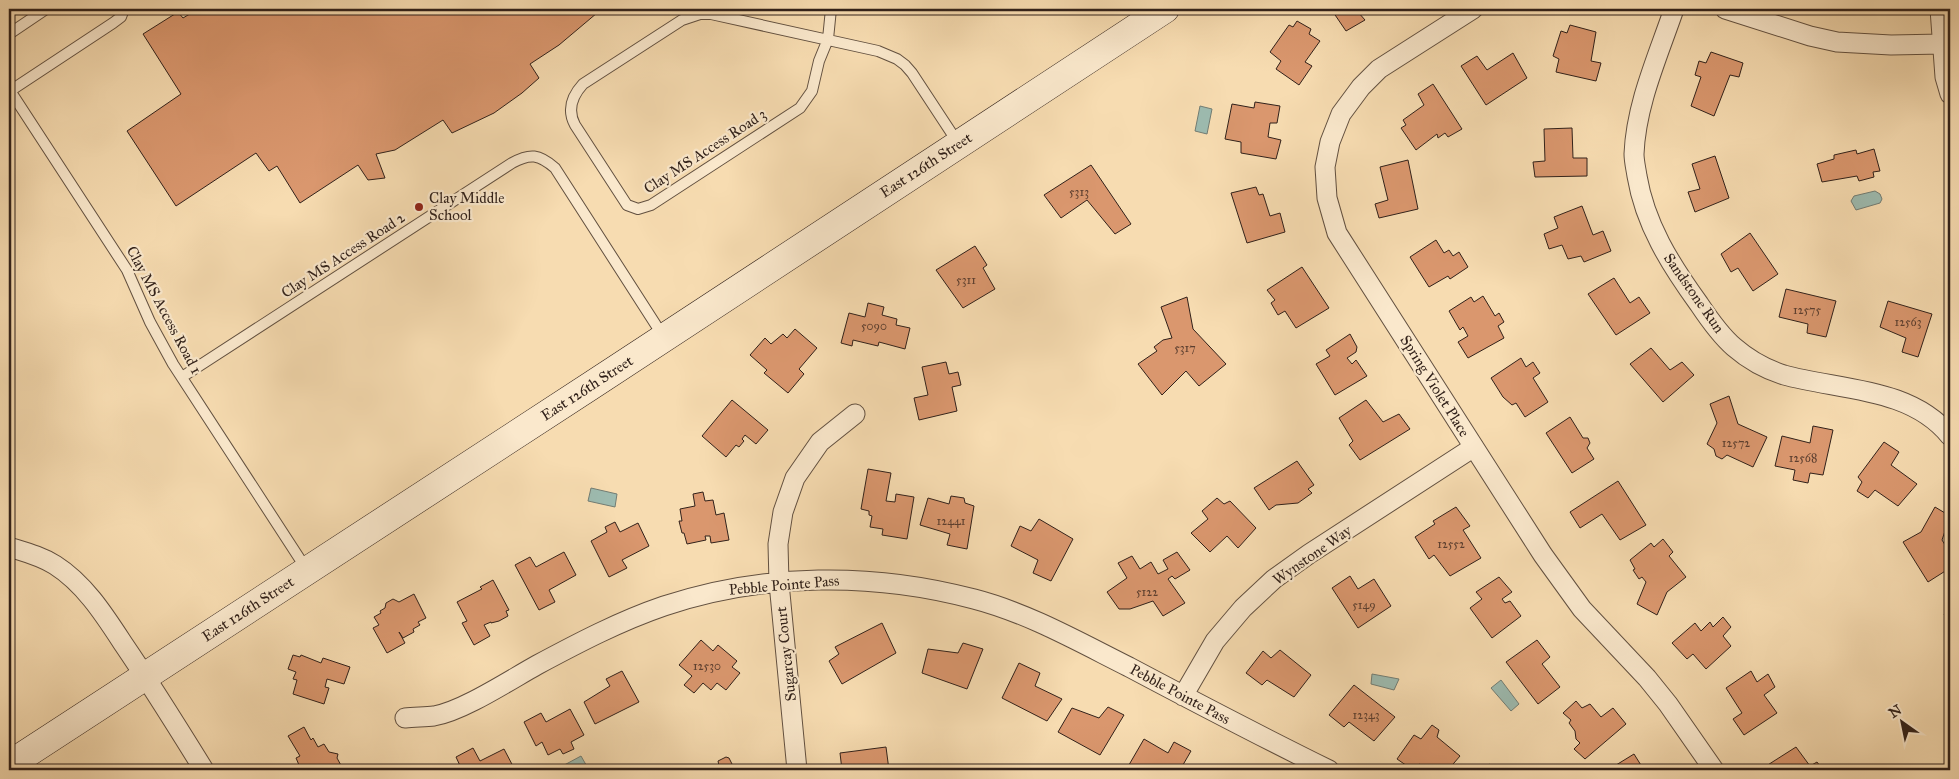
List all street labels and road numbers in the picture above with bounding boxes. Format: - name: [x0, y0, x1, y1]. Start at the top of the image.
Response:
- street label: Clay MS Access Road 3: [640, 105, 770, 197]
- street label: East 126th Street: [877, 128, 976, 201]
- street label: Clay MS Access Road 2: [278, 208, 409, 302]
- street label: Clay MS Access Road 1: [123, 243, 205, 377]
- street label: Sandstone Run: [1660, 250, 1728, 336]
- street label: Spring Violet Place: [1396, 332, 1474, 440]
- street label: East 126th Street: [538, 351, 637, 424]
- street label: Wynstone Way: [1269, 521, 1356, 589]
- street label: Pebble Pointe Pass: [728, 571, 840, 599]
- street label: East 126th Street: [199, 572, 298, 645]
- street label: Sugarcay Court: [772, 605, 800, 702]
- street label: Pebble Pointe Pass: [1127, 660, 1233, 728]

